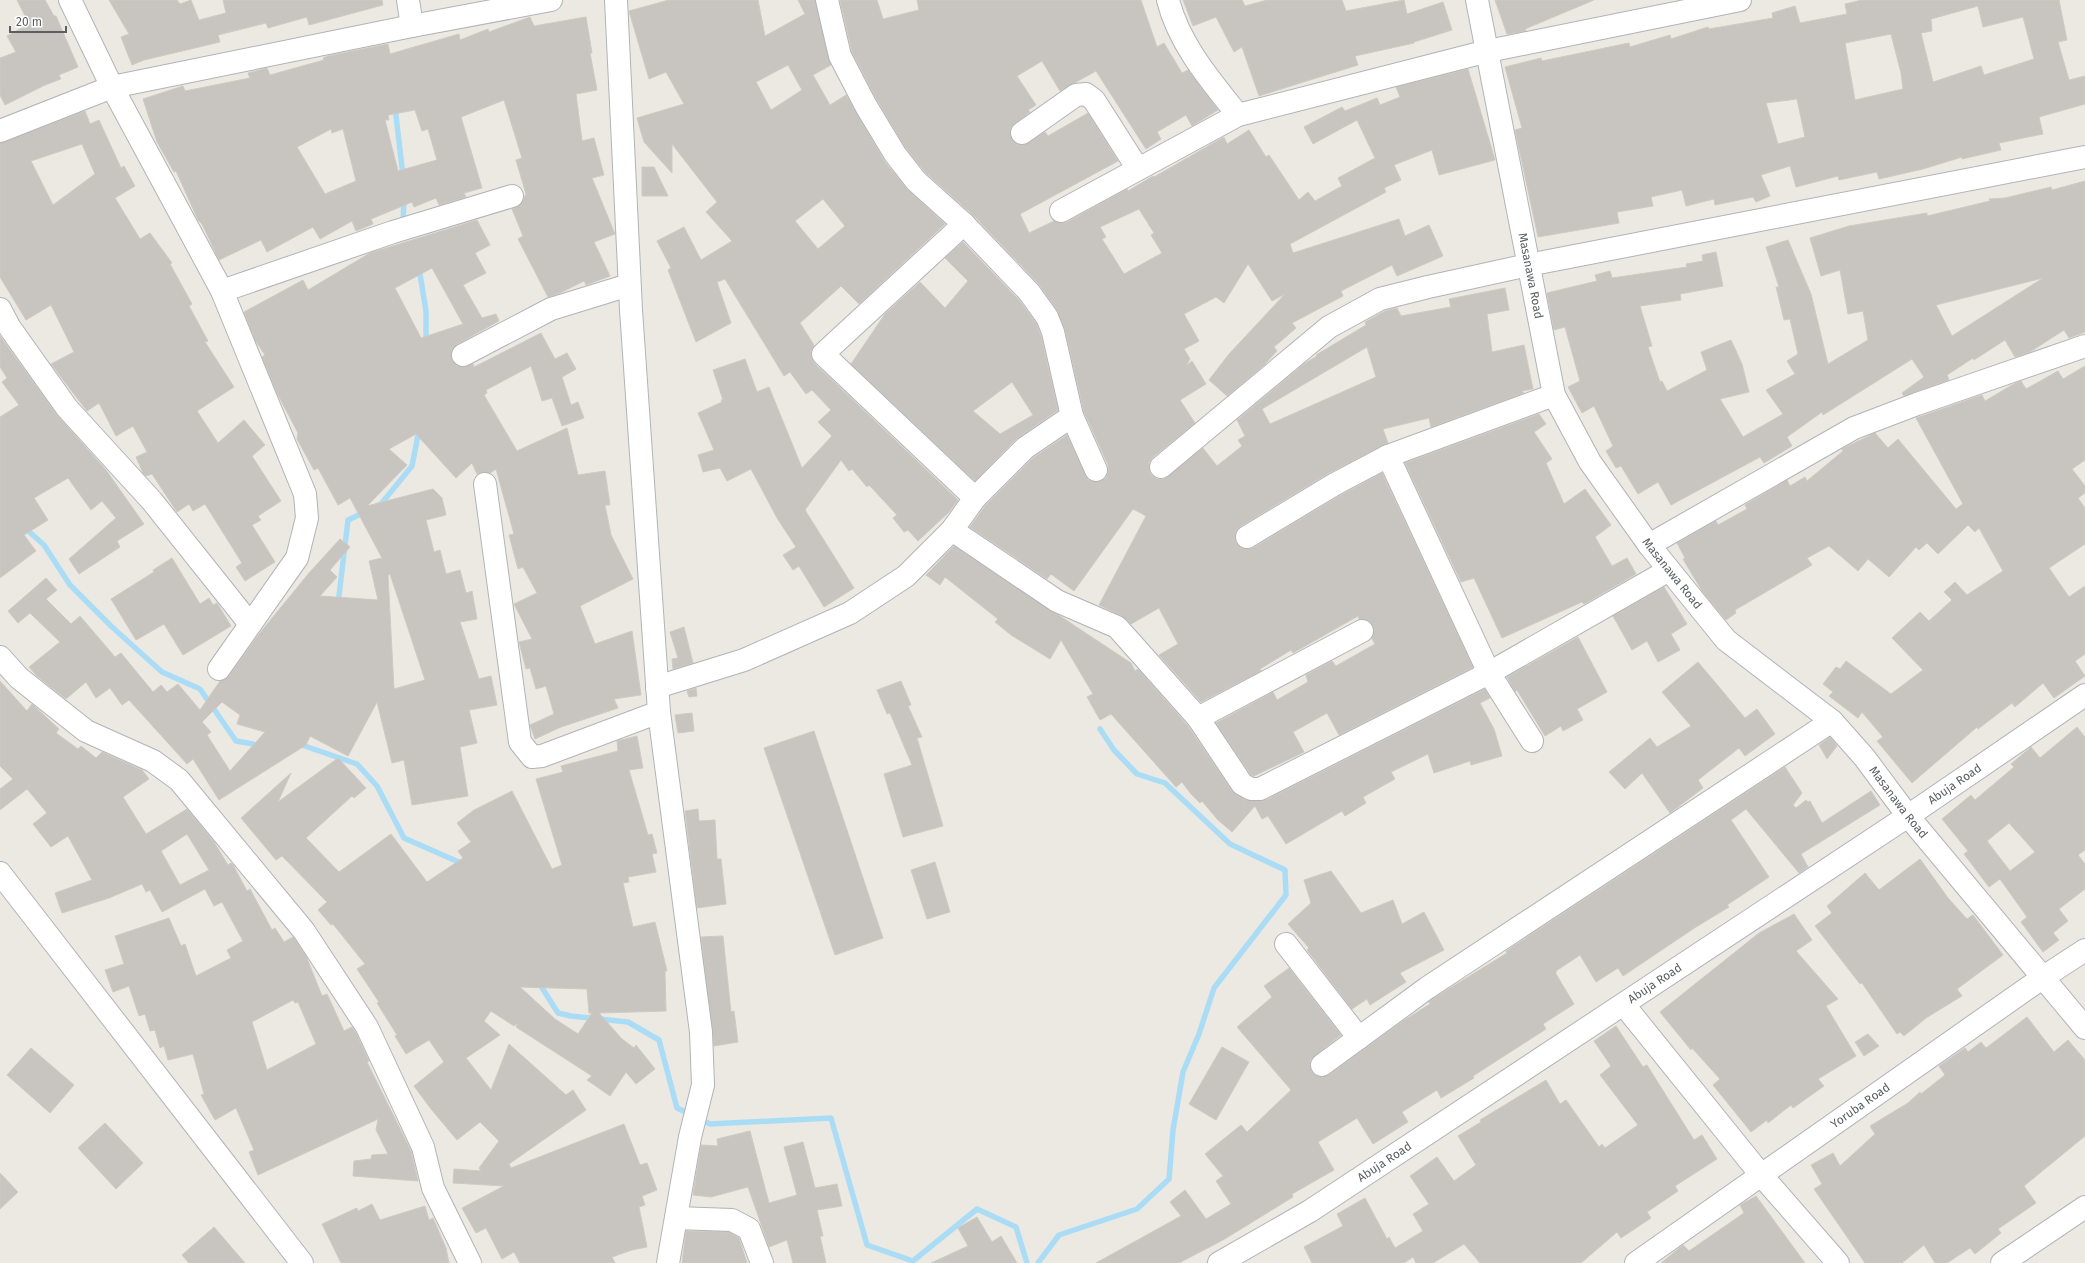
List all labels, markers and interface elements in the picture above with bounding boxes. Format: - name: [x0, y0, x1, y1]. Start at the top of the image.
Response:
- scale bar: [10, 8, 66, 34]
- text: 20 m: [16, 15, 42, 29]
- street label: Masanawa Road: [1516, 232, 1546, 320]
- street label: Masanawa Road: [1639, 535, 1705, 612]
- street label: Abuja Road: [1925, 761, 1984, 807]
- street label: Masanawa Road: [1866, 763, 1931, 841]
- street label: Abuja Road: [1625, 960, 1684, 1006]
- street label: Yoruba Road: [1828, 1080, 1893, 1131]
- street label: Abuja Road: [1355, 1139, 1414, 1185]

